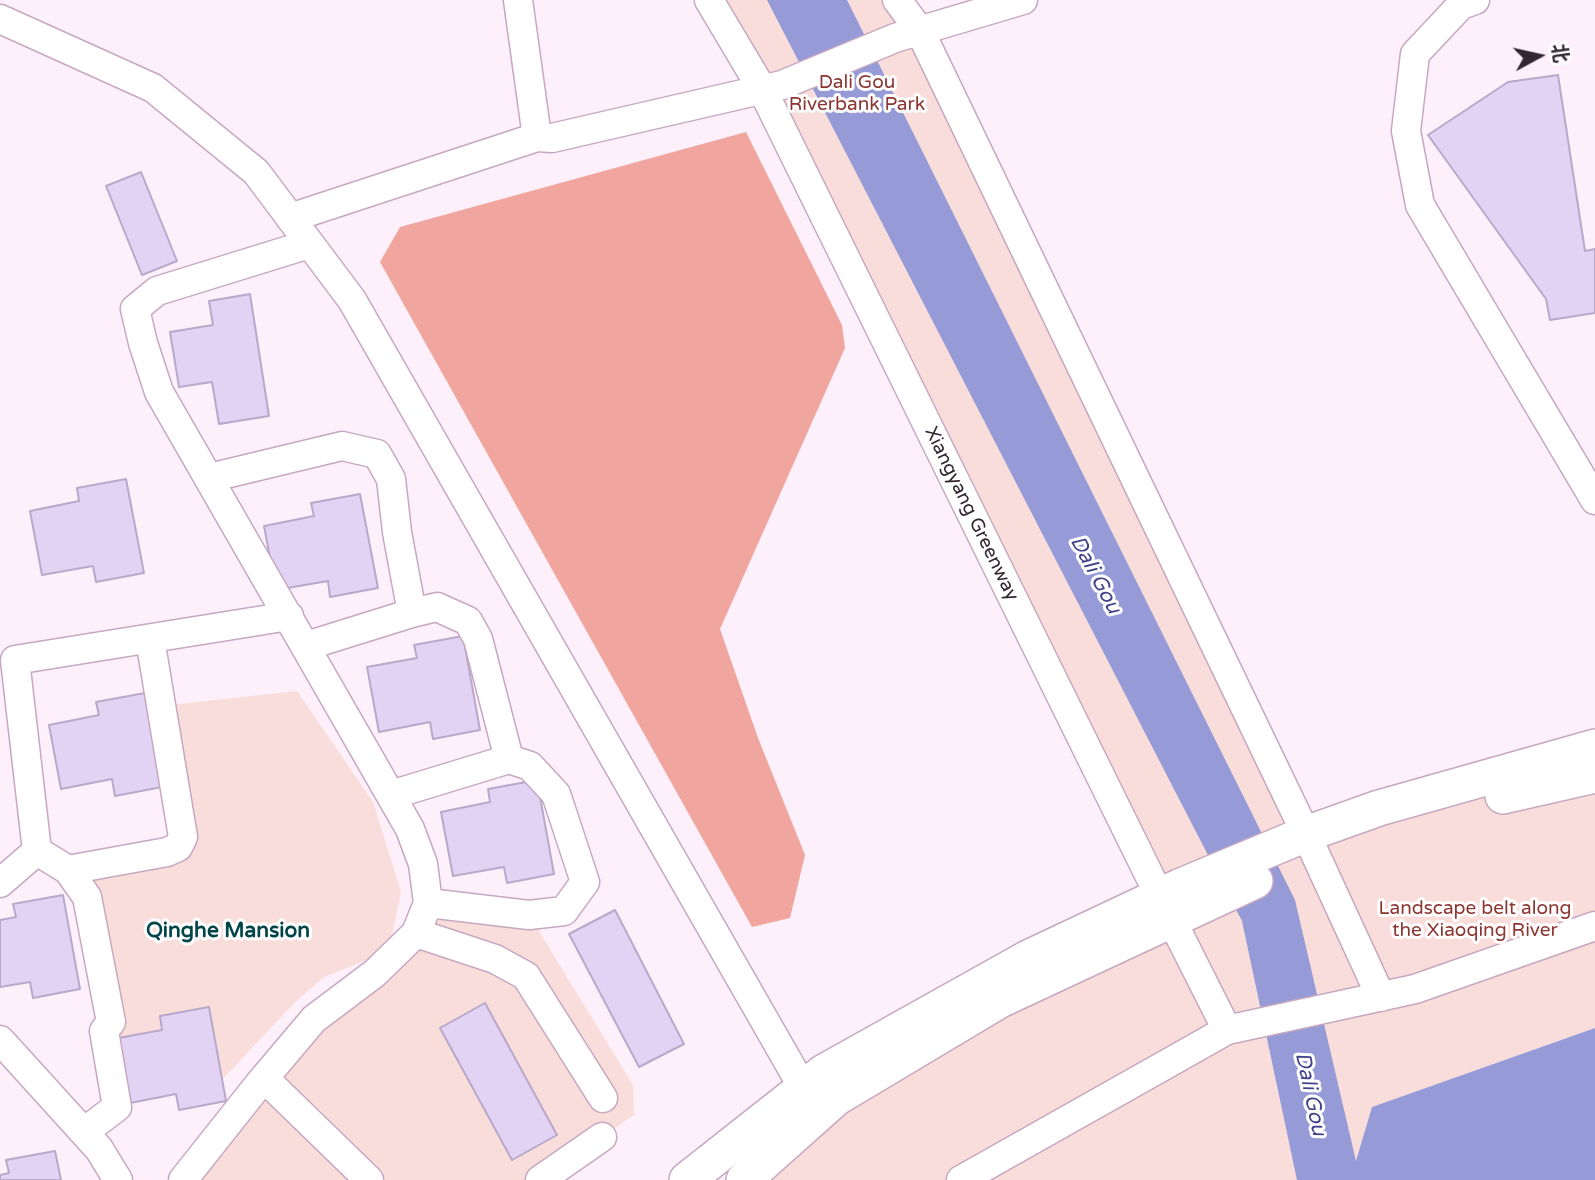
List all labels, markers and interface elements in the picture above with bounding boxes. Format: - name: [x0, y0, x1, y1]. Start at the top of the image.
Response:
- north arrow: [1504, 21, 1574, 91]
- text: 北: [1548, 42, 1572, 64]
- park label: Dali Gou Riverbank Park: [789, 72, 925, 116]
- street label: Xiangyang Greenway: [919, 423, 1023, 605]
- water label: Dali Gou: [1064, 532, 1126, 618]
- park label: Landscape belt along the Xiaoqing River: [1379, 898, 1571, 942]
- district label: Qinghe Mansion: [146, 918, 310, 944]
- water label: Dali Gou: [1289, 1050, 1331, 1138]

